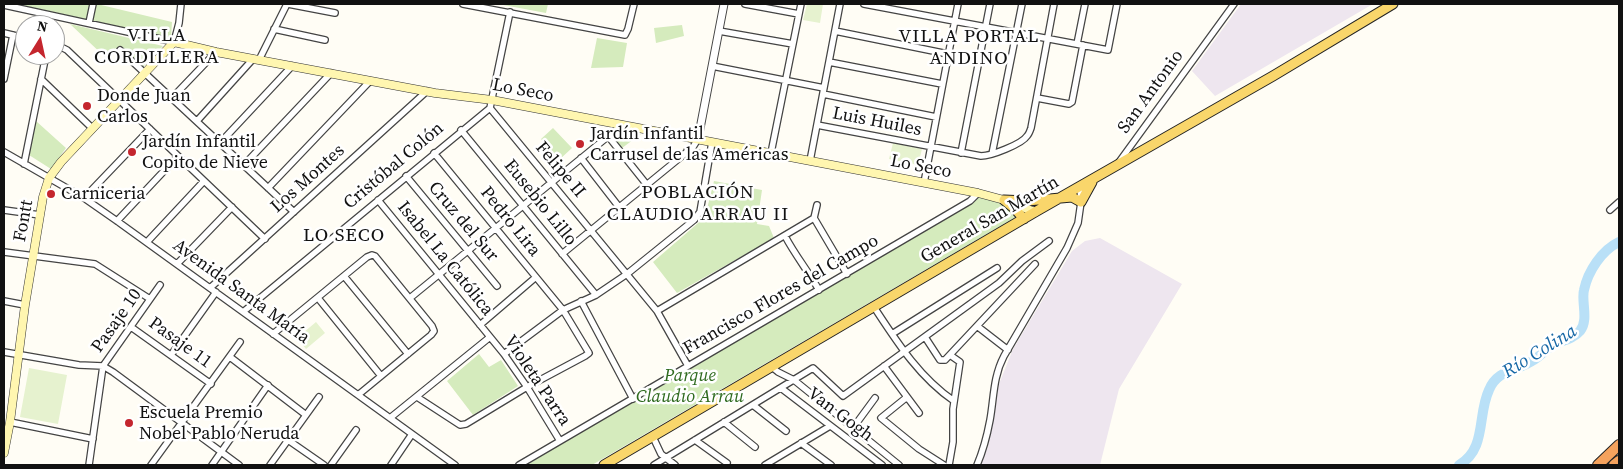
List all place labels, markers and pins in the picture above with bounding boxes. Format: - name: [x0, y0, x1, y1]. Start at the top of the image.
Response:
- place label: Donde Juan Carlos: [97, 85, 191, 128]
- marker: Donde Juan Carlos: [81, 100, 93, 112]
- place label: Jardín Infantil Carrusel de las Américas: [590, 123, 789, 166]
- place label: Jardín Infantil Copito de Nieve: [142, 131, 268, 173]
- marker: Jardín Infantil Carrusel de las Américas: [574, 138, 586, 150]
- marker: Jardín Infantil Copito de Nieve: [126, 146, 138, 158]
- place label: Carniceria: [61, 183, 145, 205]
- marker: Carniceria: [45, 188, 57, 200]
- place label: Escuela Premio Nobel Pablo Neruda: [139, 402, 299, 444]
- marker: Escuela Premio Nobel Pablo Neruda: [123, 417, 135, 429]

